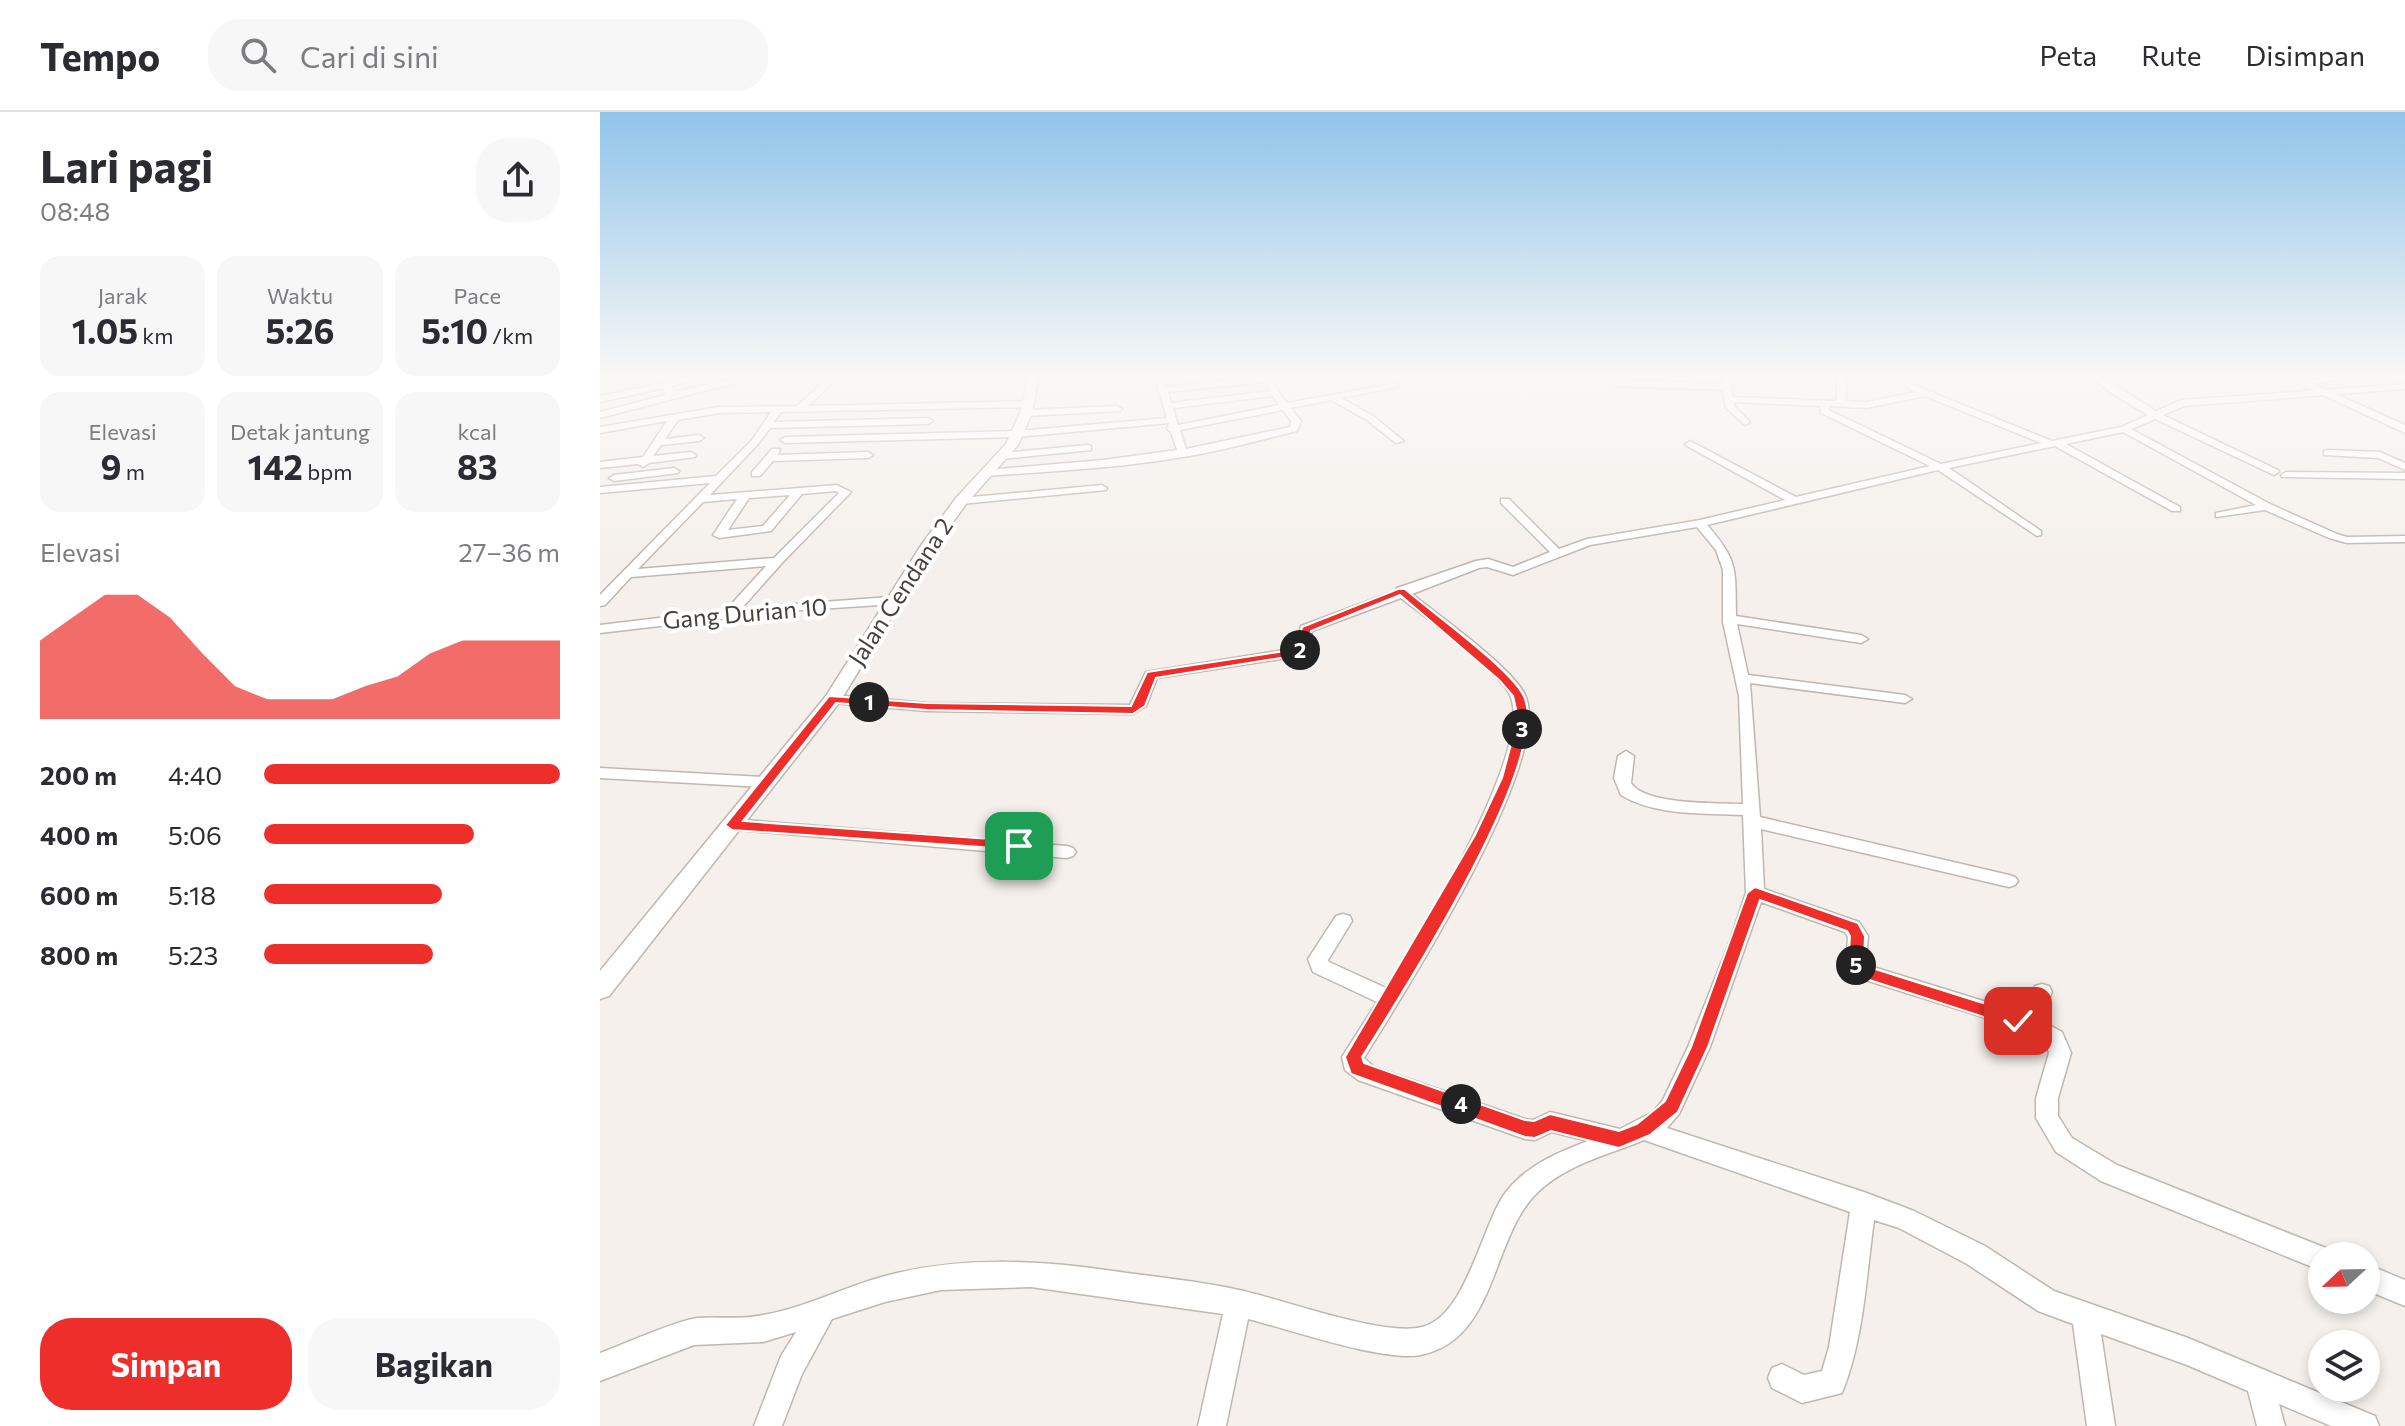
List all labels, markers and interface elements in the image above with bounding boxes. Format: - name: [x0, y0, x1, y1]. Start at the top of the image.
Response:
- search box: [208, 19, 768, 91]
- text: Tempo: [40, 32, 160, 79]
- icon: search: [236, 33, 280, 77]
- text: Cari di sini: [300, 37, 439, 74]
- text: Peta: [2039, 38, 2097, 72]
- text: Rute: [2141, 38, 2202, 72]
- text: Disimpan: [2246, 38, 2365, 72]
- text: Lari pagi: [40, 138, 213, 192]
- button: share: [476, 138, 560, 222]
- text: 08:48: [40, 195, 110, 226]
- text: Jarak: [98, 282, 148, 309]
- text: Waktu: [267, 282, 333, 309]
- text: Pace: [453, 282, 501, 309]
- text: 1.05: [72, 309, 138, 351]
- text: 5:26: [266, 309, 334, 351]
- text: 5:10: [421, 309, 488, 351]
- text: km: [138, 322, 174, 349]
- text: /km: [488, 322, 533, 349]
- text: Elevasi: [89, 418, 157, 445]
- text: Detak jantung: [230, 418, 370, 445]
- text: kcal: [458, 418, 497, 445]
- text: 9: [100, 445, 121, 487]
- text: 142: [248, 445, 303, 487]
- text: 83: [457, 445, 498, 487]
- text: m: [121, 458, 145, 485]
- text: bpm: [303, 458, 352, 485]
- street label: Jalan Cendana 2: [841, 512, 958, 670]
- text: Elevasi: [40, 536, 121, 567]
- text: 27–36 m: [458, 536, 560, 567]
- street label: Gang Durian 10: [661, 591, 828, 634]
- pin: 2: [1280, 630, 1320, 670]
- text: 2: [1294, 636, 1306, 663]
- pin: 1: [849, 682, 889, 722]
- text: 1: [864, 688, 874, 715]
- pin: 3: [1502, 709, 1542, 749]
- text: 3: [1516, 715, 1528, 742]
- text: 200 m: [40, 759, 117, 790]
- text: 4:40: [168, 759, 222, 790]
- pin: [985, 812, 1053, 880]
- text: 400 m: [40, 819, 118, 850]
- text: 5:06: [168, 819, 222, 850]
- icon: arrive: [997, 824, 1041, 868]
- text: 600 m: [40, 879, 118, 910]
- text: 5:18: [168, 879, 216, 910]
- text: 800 m: [40, 939, 118, 970]
- text: 5:23: [168, 939, 218, 970]
- pin: 5: [1836, 945, 1876, 985]
- text: 5: [1850, 951, 1862, 978]
- pin: [1984, 987, 2052, 1055]
- icon: check: [1996, 999, 2040, 1043]
- pin: 4: [1441, 1084, 1481, 1124]
- text: 4: [1454, 1090, 1468, 1117]
- north arrow: [2308, 1242, 2380, 1314]
- map controls: [2308, 1242, 2380, 1402]
- button: Simpan: [40, 1318, 292, 1410]
- button: Bagikan: [308, 1318, 560, 1410]
- button: layers: [2308, 1330, 2380, 1402]

